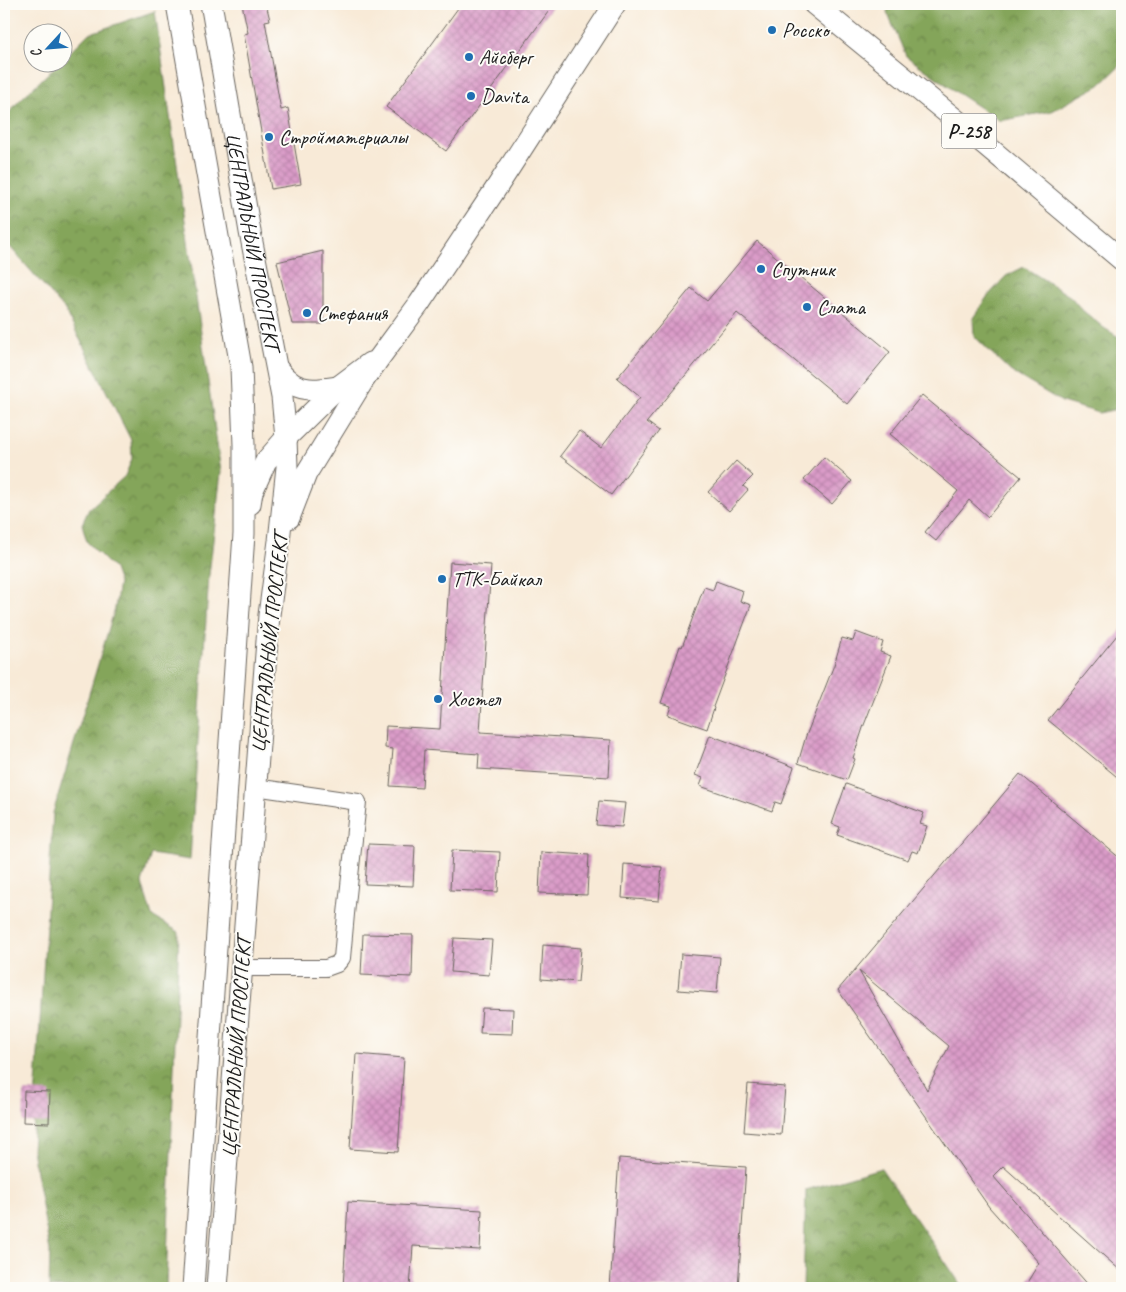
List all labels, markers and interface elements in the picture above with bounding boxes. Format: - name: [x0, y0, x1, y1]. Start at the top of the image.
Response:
- place label: Росско: [782, 17, 831, 43]
- north arrow: [22, 22, 72, 72]
- marker: Росско: [766, 24, 778, 36]
- place label: Айсберг: [479, 44, 535, 70]
- text: С: [27, 45, 46, 60]
- marker: Айсберг: [463, 51, 475, 63]
- place label: Davita: [481, 83, 531, 109]
- marker: Davita: [465, 90, 477, 102]
- road number: Р-258: [942, 114, 996, 148]
- place label: Стройматериалы: [279, 124, 409, 150]
- street label: ЦЕНТРАЛЬНЫЙ ПРОСПЕКТ: [220, 131, 287, 357]
- marker: Стройматериалы: [263, 131, 275, 143]
- place label: Спутник: [771, 256, 837, 282]
- marker: Спутник: [755, 263, 767, 275]
- place label: Слата: [817, 294, 867, 320]
- place label: Стефания: [317, 300, 389, 326]
- marker: Слата: [801, 301, 813, 313]
- marker: Стефания: [301, 307, 313, 319]
- street label: ЦЕНТРАЛЬНЫЙ ПРОСПЕКТ: [245, 527, 294, 754]
- place label: ТТК-Байкал: [452, 566, 543, 592]
- marker: ТТК-Байкал: [436, 573, 448, 585]
- place label: Хостел: [448, 686, 502, 712]
- marker: Хостел: [432, 693, 444, 705]
- street label: ЦЕНТРАЛЬНЫЙ ПРОСПЕКТ: [215, 931, 257, 1158]

